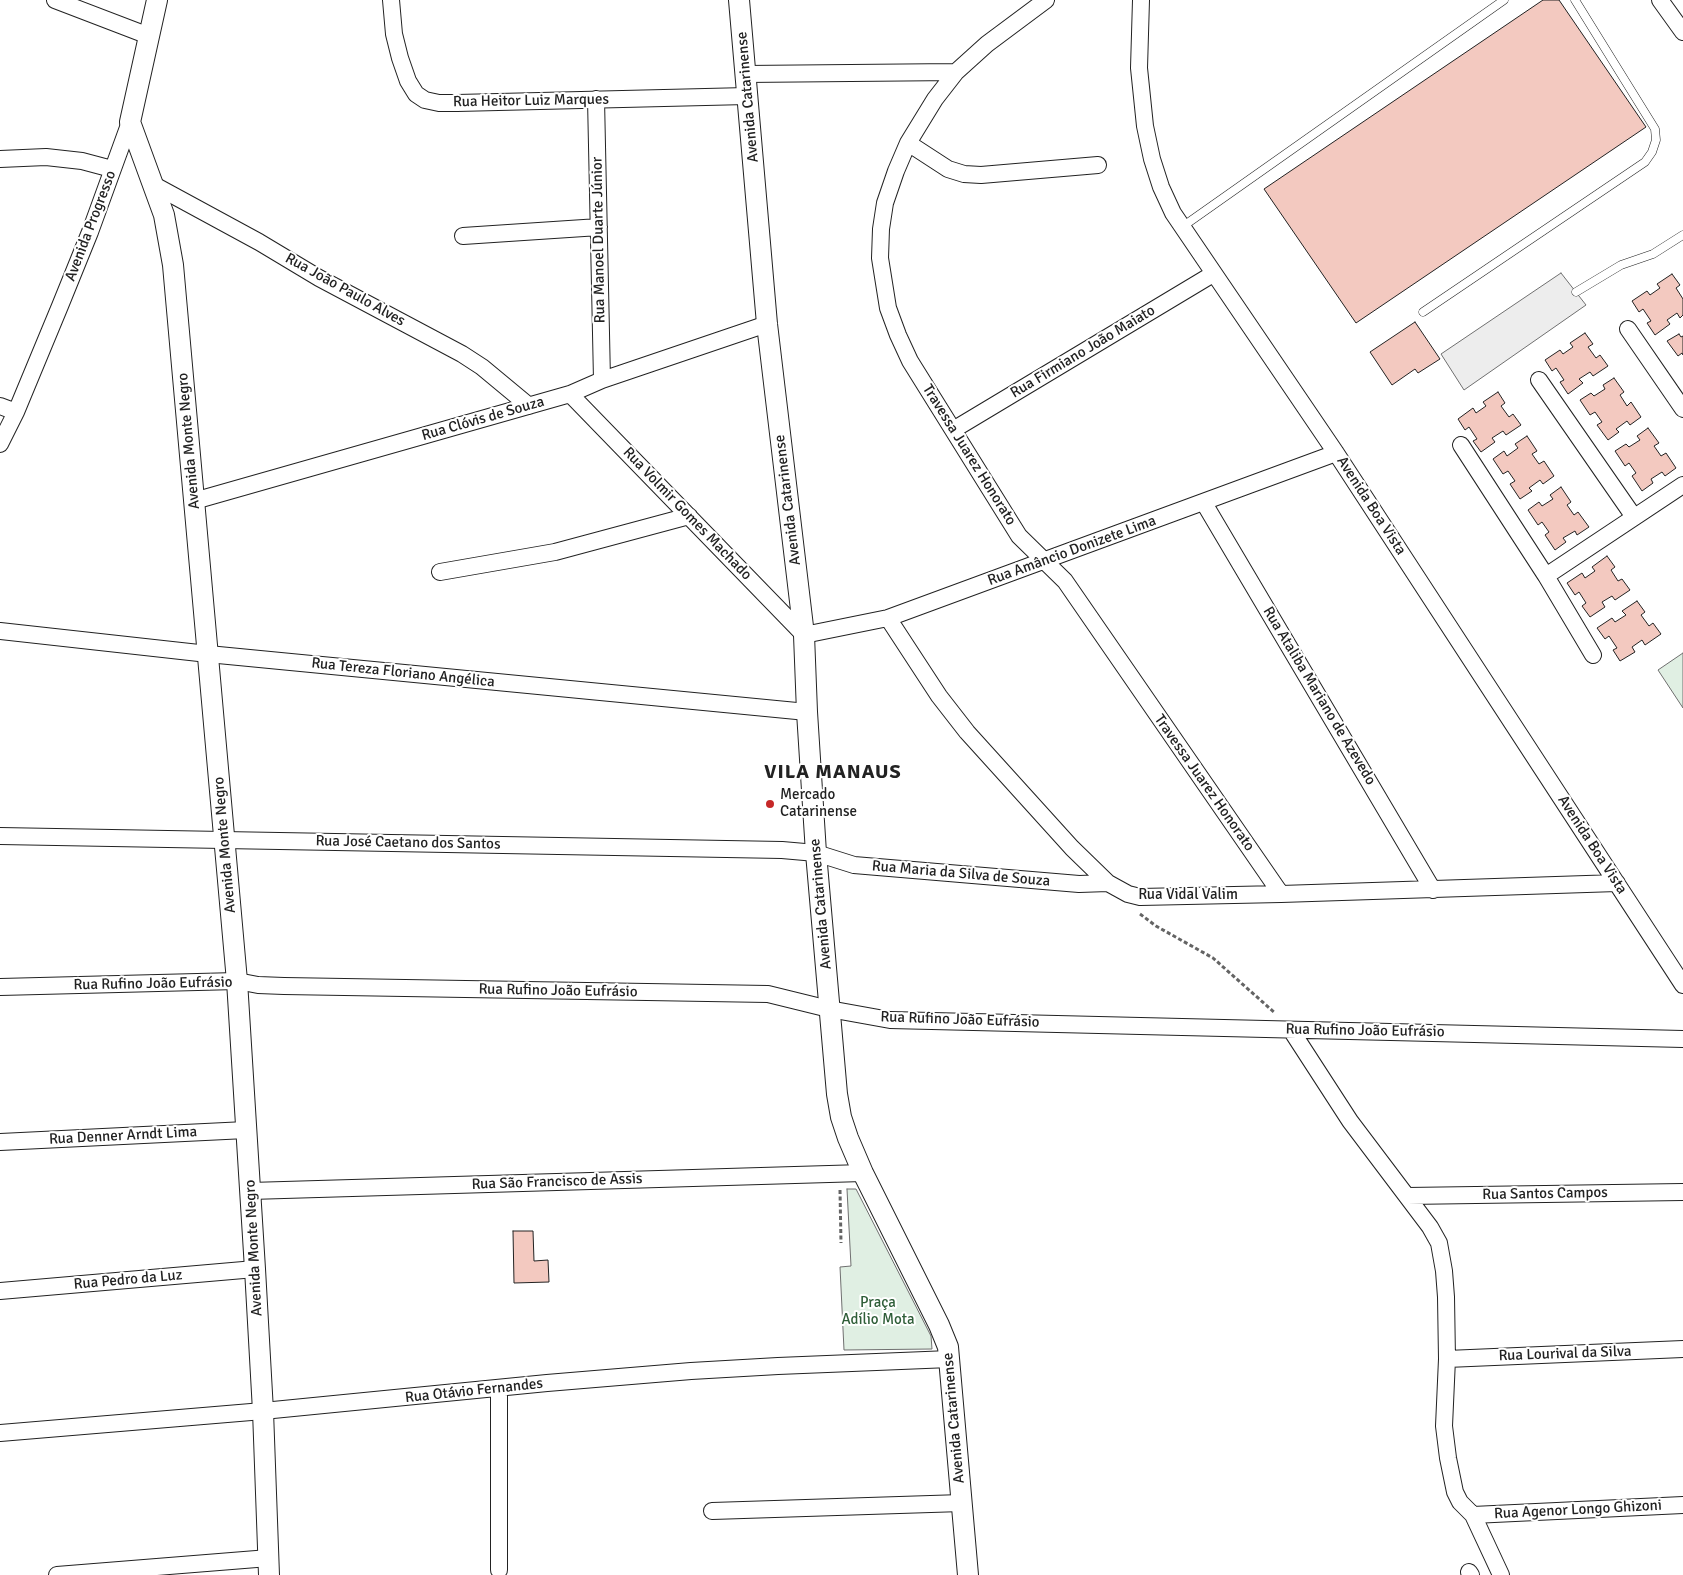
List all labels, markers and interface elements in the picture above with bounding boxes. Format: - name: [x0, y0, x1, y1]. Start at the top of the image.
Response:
- street label: Avenida Catarinense: [733, 31, 763, 163]
- street label: Rua Heitor Luiz Marques: [453, 91, 609, 111]
- street label: Rua Manoel Duarte Júnior: [589, 157, 609, 323]
- street label: Avenida Progresso: [62, 168, 120, 284]
- street label: Rua João Paulo Alves: [282, 250, 408, 330]
- street label: Rua Firmiano João Maiato: [1007, 302, 1159, 402]
- street label: Avenida Monte Negro: [174, 372, 204, 510]
- street label: Travessa Juarez Honorato: [918, 381, 1020, 529]
- street label: Rua Clóvis de Souza: [420, 393, 546, 445]
- street label: Avenida Catarinense: [771, 434, 805, 566]
- street label: Rua Volmir Gomes Machado: [619, 444, 755, 584]
- street label: Avenida Boa Vista: [1332, 453, 1410, 559]
- street label: Rua Amâncio Donizete Lima: [985, 512, 1159, 590]
- street label: Rua Ataliba Mariano de Azevedo: [1259, 604, 1379, 788]
- street label: Rua Tereza Floriano Angélica: [310, 654, 496, 692]
- street label: Travessa Juarez Honorato: [1150, 711, 1258, 855]
- district label: VILA MANAUS: [763, 761, 903, 785]
- street label: Avenida Monte Negro: [210, 776, 240, 914]
- place label: Mercado Catarinense: [780, 786, 857, 821]
- street label: Avenida Boa Vista: [1553, 792, 1631, 898]
- marker: Mercado Catarinense: [764, 798, 776, 810]
- street label: Rua José Caetano dos Santos: [315, 832, 501, 854]
- street label: Avenida Catarinense: [806, 838, 836, 970]
- street label: Rua Maria da Silva de Souza: [871, 857, 1051, 891]
- street label: Rua Vidal Valim: [1138, 886, 1238, 904]
- street label: Rua Rufino João Eufrásio: [73, 974, 233, 994]
- street label: Rua Rufino João Eufrásio: [478, 981, 638, 1001]
- street label: Rua Rufino João Eufrásio: [880, 1008, 1040, 1032]
- street label: Rua Rufino João Eufrásio: [1285, 1021, 1445, 1041]
- street label: Rua Denner Arndt Lima: [48, 1123, 198, 1149]
- street label: Rua São Francisco de Assis: [471, 1170, 643, 1194]
- street label: Avenida Monte Negro: [241, 1179, 267, 1317]
- street label: Rua Santos Campos: [1482, 1184, 1608, 1204]
- street label: Rua Pedro da Luz: [73, 1266, 183, 1294]
- park label: Praça Adílio Mota: [841, 1294, 915, 1329]
- street label: Rua Lourival da Silva: [1498, 1343, 1632, 1365]
- street label: Avenida Catarinense: [939, 1352, 969, 1484]
- street label: Rua Otávio Fernandes: [404, 1375, 544, 1407]
- street label: Rua Agenor Longo Ghizoni: [1494, 1497, 1662, 1523]

